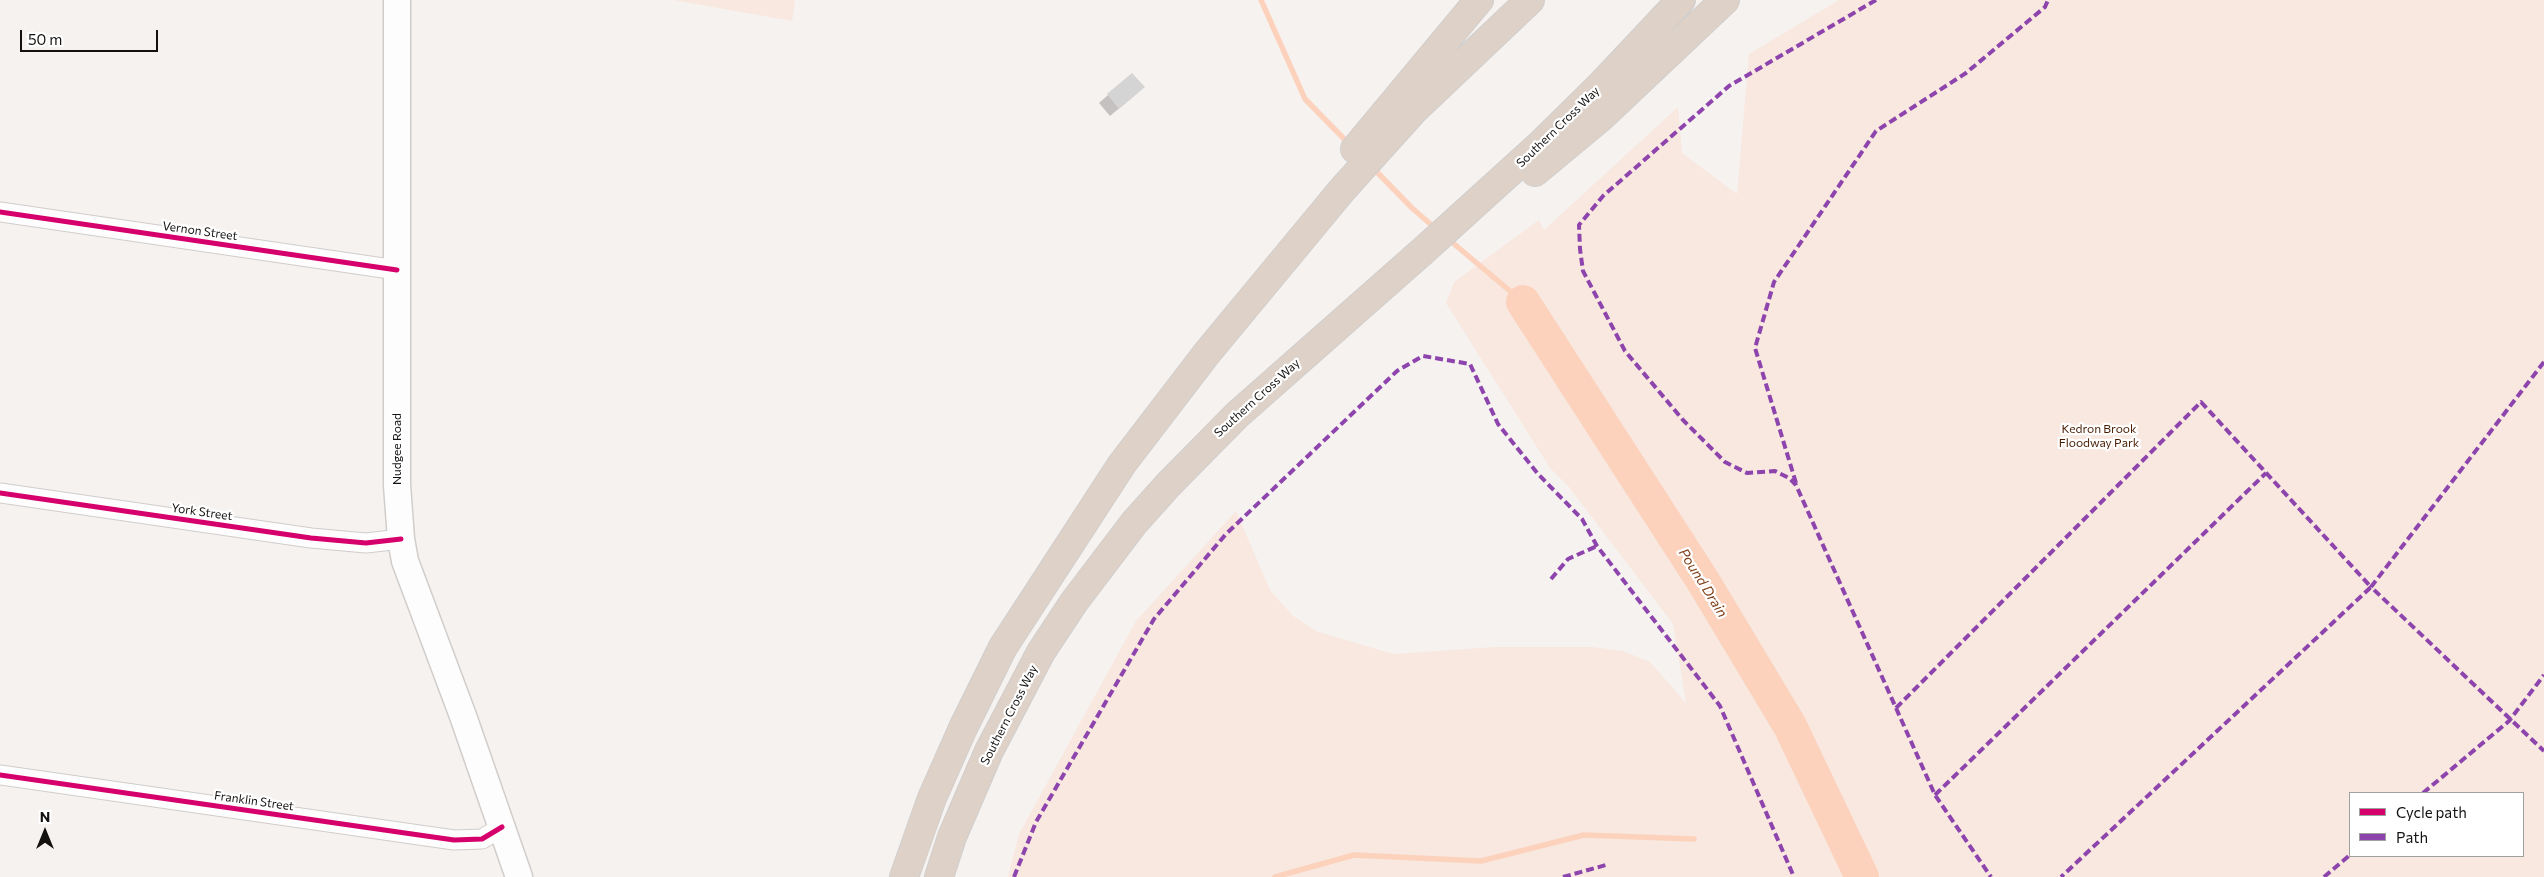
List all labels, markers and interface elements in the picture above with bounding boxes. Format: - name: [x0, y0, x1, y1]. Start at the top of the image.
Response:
- scale bar: [22, 20, 160, 52]
- text: 50 m: [28, 30, 62, 48]
- street label: Southern Cross Way: [1513, 84, 1603, 170]
- street label: Vernon Street: [162, 219, 238, 243]
- street label: Southern Cross Way: [1211, 356, 1303, 440]
- street label: Nudgee Road: [390, 413, 404, 485]
- park label: Kedron Brook Floodway Park: [2059, 422, 2139, 450]
- street label: York Street: [171, 501, 233, 523]
- water label: Pound Drain: [1675, 545, 1731, 621]
- street label: Southern Cross Way: [978, 663, 1040, 767]
- street label: Franklin Street: [213, 788, 295, 814]
- legend: [2349, 792, 2524, 857]
- text: Cycle path: [2396, 803, 2467, 821]
- north arrow: [20, 807, 70, 857]
- text: N: [40, 808, 50, 825]
- text: Path: [2396, 828, 2428, 846]

